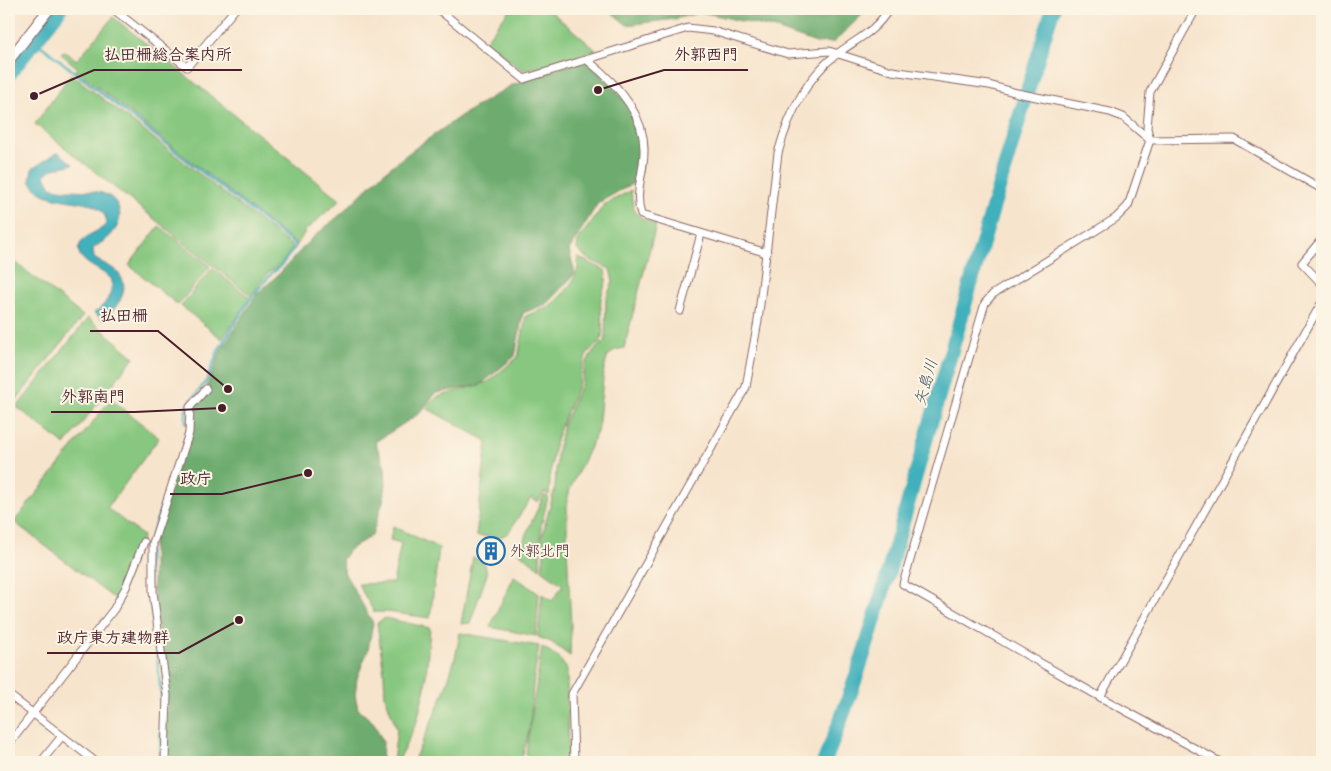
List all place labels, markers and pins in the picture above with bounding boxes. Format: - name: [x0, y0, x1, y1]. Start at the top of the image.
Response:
- callout: 払田柵総合案内所: [94, 39, 242, 70]
- callout: 外郭西門: [664, 39, 748, 70]
- callout: 払田柵: [90, 300, 158, 331]
- callout: 外郭南門: [51, 381, 135, 412]
- callout: 政庁: [170, 463, 222, 494]
- building icon: 外郭北門: [476, 536, 506, 566]
- place label: 外郭北門: [510, 540, 570, 560]
- callout: 政庁東方建物群: [47, 622, 179, 653]

